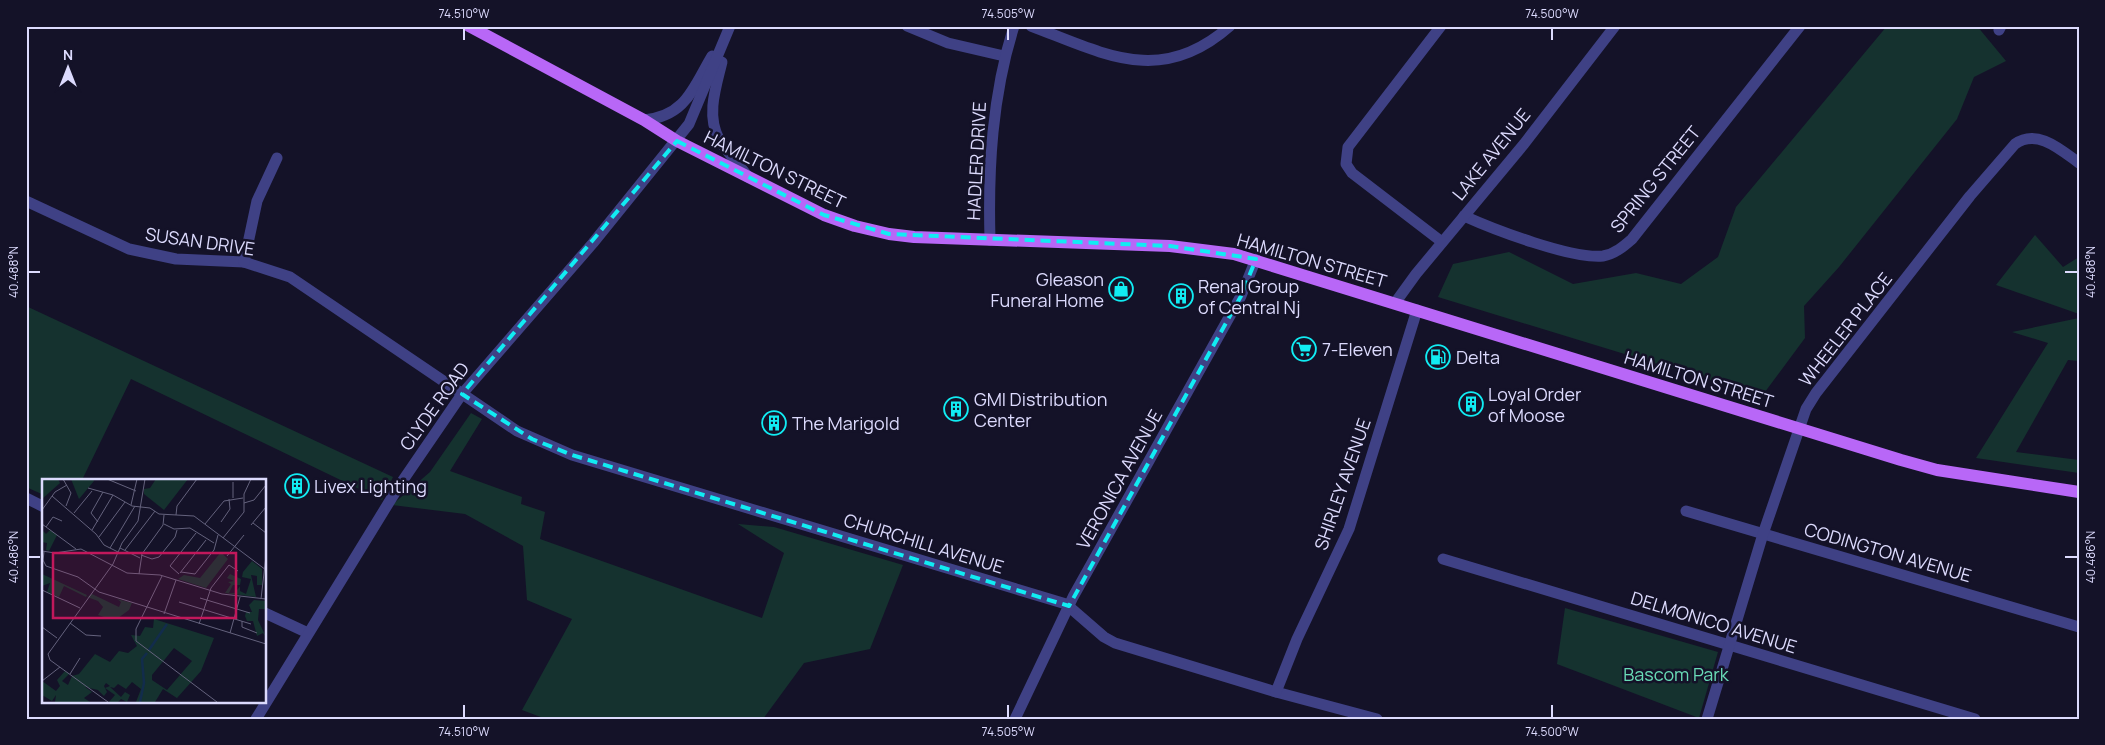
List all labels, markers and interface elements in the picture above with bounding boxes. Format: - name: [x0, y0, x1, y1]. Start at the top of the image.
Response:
- text: 74.510°W: [439, 5, 490, 22]
- text: 74.505°W: [981, 5, 1035, 22]
- text: 74.500°W: [1525, 5, 1580, 22]
- north arrow: [42, 42, 92, 92]
- text: N: [63, 45, 73, 64]
- street label: HADLER DRIVE: [961, 101, 991, 221]
- street label: LAKE AVENUE: [1447, 103, 1535, 205]
- street label: SPRING STREET: [1605, 121, 1706, 237]
- street label: HAMILTON STREET: [700, 124, 850, 214]
- street label: SUSAN DRIVE: [144, 221, 256, 261]
- street label: HAMILTON STREET: [1234, 227, 1390, 293]
- text: 40.488°N: [5, 246, 22, 298]
- text: 40.488°N: [2082, 246, 2099, 298]
- place label: Gleason Funeral Home: [990, 267, 1104, 312]
- street label: WHEELER PLACE: [1793, 267, 1897, 391]
- place label: Renal Group of Central Nj: [1198, 274, 1300, 319]
- shop icon: Gleason Funeral Home: [1108, 276, 1134, 302]
- building icon: Renal Group of Central Nj: [1168, 283, 1194, 309]
- supermarket icon: 7-Eleven: [1291, 336, 1317, 362]
- place label: 7-Eleven: [1322, 337, 1393, 361]
- fuel station icon: Delta: [1425, 344, 1451, 370]
- place label: Delta: [1456, 345, 1500, 369]
- street label: HAMILTON STREET: [1622, 345, 1777, 413]
- street label: CLYDE ROAD: [394, 357, 474, 455]
- place label: Loyal Order of Moose: [1488, 382, 1582, 427]
- place label: GMI Distribution Center: [974, 387, 1107, 432]
- building icon: Loyal Order of Moose: [1458, 391, 1484, 417]
- building icon: GMI Distribution Center: [943, 396, 969, 422]
- street label: VERONICA AVENUE: [1071, 405, 1167, 553]
- building icon: The Marigold: [761, 410, 787, 436]
- place label: The Marigold: [792, 411, 900, 435]
- street label: SHIRLEY AVENUE: [1308, 415, 1376, 553]
- building icon: Livex Lighting: [284, 473, 310, 499]
- place label: Livex Lighting: [314, 474, 427, 498]
- inset map: [42, 479, 266, 702]
- street label: CHURCHILL AVENUE: [841, 507, 1007, 579]
- street label: CODINGTON AVENUE: [1802, 517, 1974, 587]
- text: 40.486°N: [5, 531, 22, 583]
- text: 40.486°N: [2082, 531, 2099, 583]
- street label: DELMONICO AVENUE: [1628, 585, 1800, 659]
- park label: Bascom Park: [1623, 662, 1730, 686]
- text: 74.510°W: [439, 723, 490, 740]
- text: 74.505°W: [981, 723, 1035, 740]
- text: 74.500°W: [1525, 723, 1580, 740]

